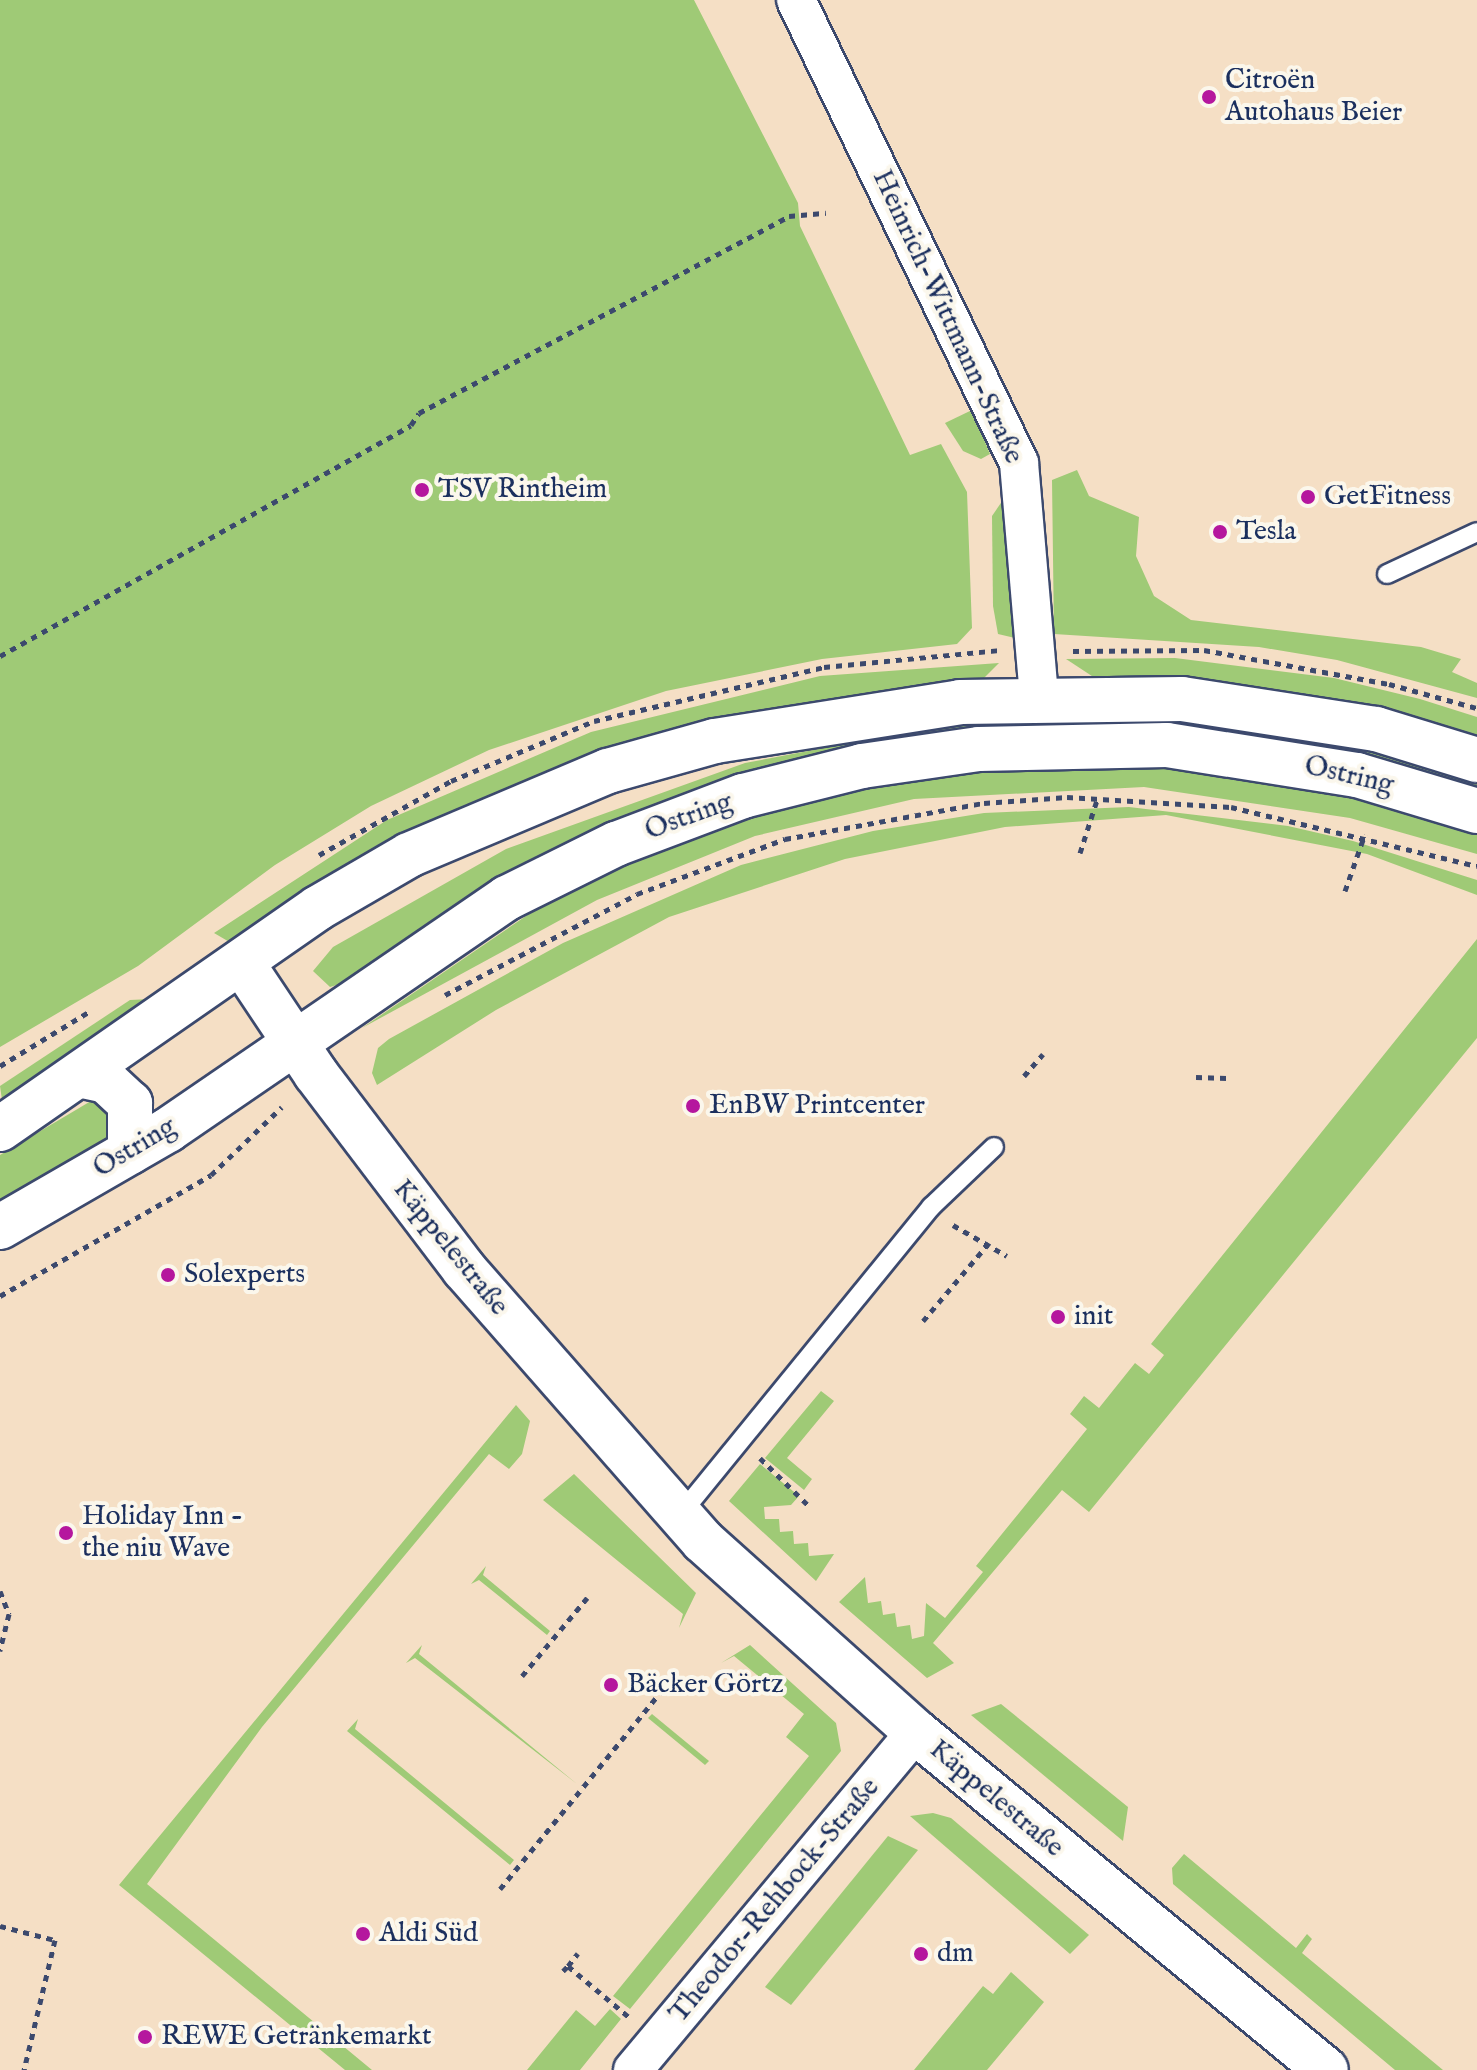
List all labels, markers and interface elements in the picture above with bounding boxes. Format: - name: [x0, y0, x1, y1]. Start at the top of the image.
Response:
- place label: Citroën Autohaus Beier: [1225, 64, 1402, 130]
- marker: Citroën Autohaus Beier: [1200, 88, 1218, 106]
- street label: Heinrich-Wittmann-Straße: [864, 165, 1030, 469]
- place label: TSV Rintheim: [438, 473, 607, 507]
- place label: GetFitness: [1324, 480, 1451, 514]
- marker: TSV Rintheim: [413, 481, 431, 499]
- marker: GetFitness: [1299, 488, 1317, 506]
- place label: Tesla: [1236, 515, 1296, 549]
- marker: Tesla: [1211, 523, 1229, 541]
- street label: Ostring: [1301, 749, 1397, 803]
- street label: Ostring: [641, 786, 737, 848]
- place label: EnBW Printcenter: [709, 1089, 925, 1123]
- marker: EnBW Printcenter: [684, 1097, 702, 1115]
- street label: Ostring: [88, 1110, 182, 1186]
- street label: Käppelestraße: [385, 1173, 515, 1323]
- place label: Solexperts: [184, 1258, 305, 1292]
- marker: Solexperts: [159, 1266, 177, 1284]
- place label: init: [1074, 1300, 1113, 1334]
- marker: init: [1049, 1308, 1067, 1326]
- place label: Holiday Inn - the niu Wave: [82, 1500, 243, 1566]
- marker: Holiday Inn - the niu Wave: [57, 1524, 75, 1542]
- place label: Bäcker Görtz: [627, 1668, 784, 1702]
- marker: Bäcker Görtz: [602, 1676, 620, 1694]
- street label: Käppelestraße: [922, 1733, 1070, 1865]
- street label: Theodor-Rehbock-Straße: [663, 1772, 887, 2030]
- place label: Aldi Süd: [379, 1917, 478, 1951]
- marker: Aldi Süd: [354, 1925, 372, 1943]
- place label: dm: [937, 1937, 974, 1971]
- marker: dm: [912, 1945, 930, 1963]
- place label: REWE Getränkemarkt: [161, 2020, 432, 2054]
- marker: REWE Getränkemarkt: [136, 2028, 154, 2046]

